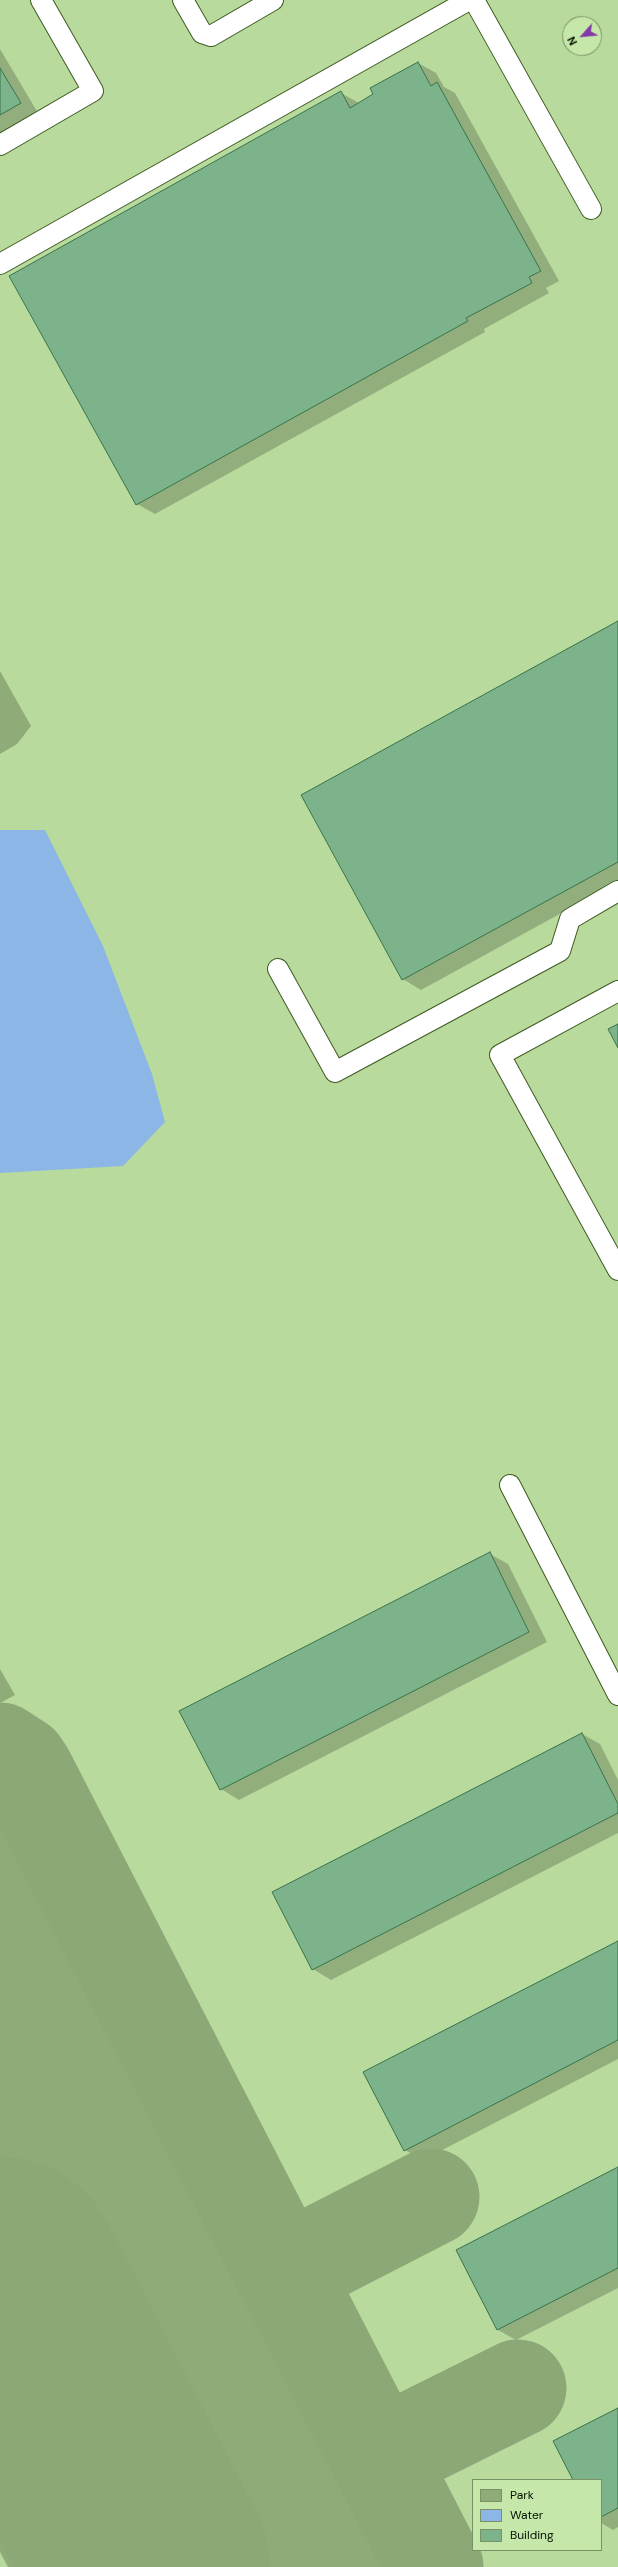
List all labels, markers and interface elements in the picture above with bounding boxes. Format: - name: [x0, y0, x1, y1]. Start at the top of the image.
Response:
- north arrow: [562, 16, 602, 56]
- text: N: [564, 34, 580, 48]
- legend: [472, 2479, 602, 2551]
- text: Park: [510, 2487, 534, 2503]
- text: Water: [510, 2507, 543, 2523]
- text: Building: [510, 2527, 554, 2543]

